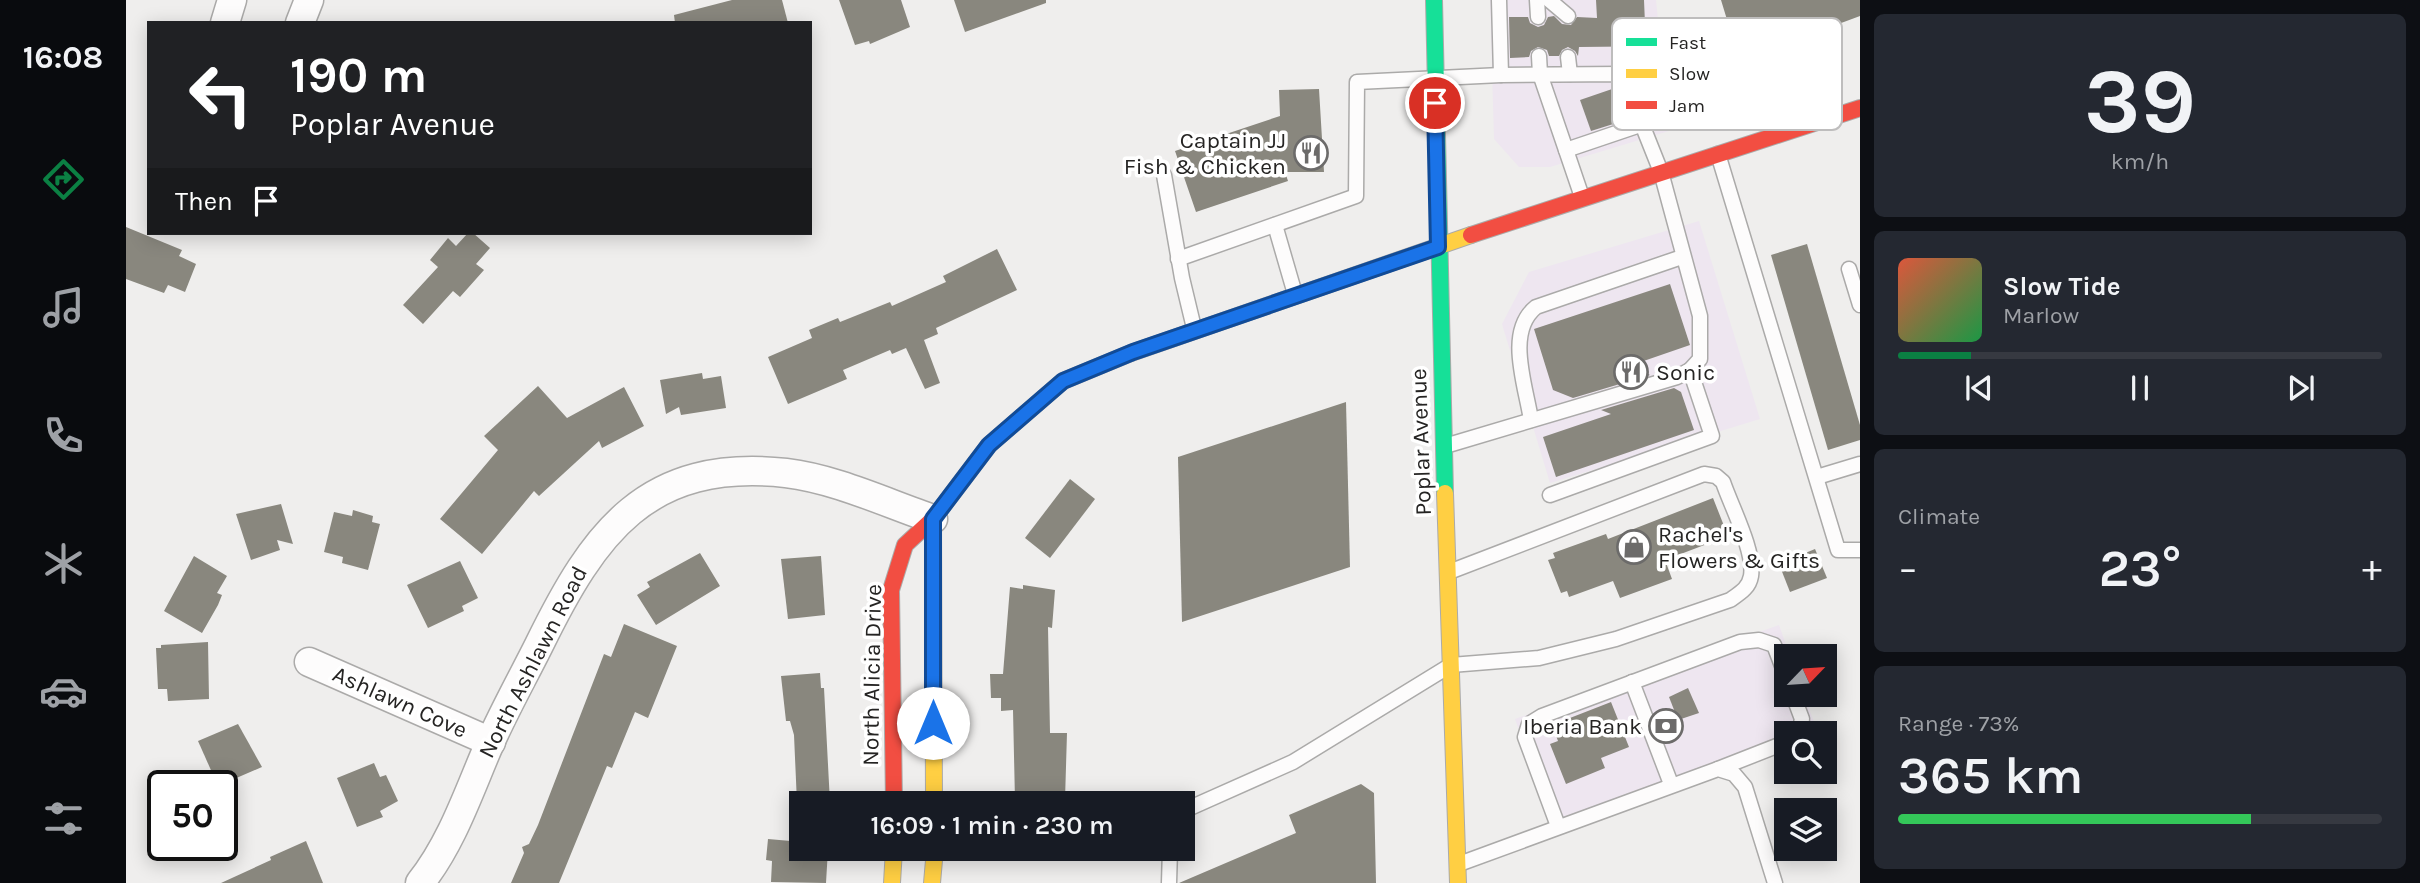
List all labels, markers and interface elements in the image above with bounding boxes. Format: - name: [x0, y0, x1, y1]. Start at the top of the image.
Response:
- legend: [1612, 18, 1842, 130]
- text: Fast: [1669, 32, 1706, 54]
- text: 16:08: [23, 39, 103, 76]
- text: 190 m: [290, 47, 427, 104]
- icon: left: [175, 49, 266, 140]
- text: 39: [2084, 49, 2196, 155]
- text: Slow: [1669, 63, 1710, 85]
- pin: [1405, 73, 1465, 133]
- icon: arrive: [1416, 84, 1454, 122]
- text: Jam: [1669, 95, 1705, 117]
- text: Poplar Avenue: [290, 106, 495, 143]
- place label: Captain JJ Fish & Chicken: [1124, 127, 1286, 180]
- restaurant icon: Captain JJ Fish & Chicken: [1292, 134, 1330, 172]
- text: km/h: [2111, 148, 2169, 175]
- icon: directions: [39, 155, 88, 204]
- icon: arrive: [247, 182, 285, 220]
- text: Then: [175, 186, 233, 217]
- text: Slow Tide: [2003, 271, 2121, 302]
- icon: music: [39, 283, 88, 332]
- text: Marlow: [2003, 302, 2079, 329]
- restaurant icon: Sonic: [1612, 353, 1650, 391]
- place label: Sonic: [1656, 359, 1715, 386]
- street label: Poplar Avenue: [1405, 368, 1437, 516]
- icon: previous: [1960, 369, 1998, 407]
- icon: pause: [2121, 369, 2159, 407]
- icon: next: [2282, 369, 2320, 407]
- icon: phone: [39, 411, 88, 460]
- text: Climate: [1898, 503, 1980, 530]
- place label: Rachel's Flowers & Gifts: [1658, 521, 1820, 574]
- shop icon: Rachel's Flowers & Gifts: [1615, 528, 1653, 566]
- text: 23°: [2099, 538, 2181, 599]
- icon: climate: [39, 539, 88, 588]
- text: −: [1898, 546, 1918, 591]
- text: +: [2362, 546, 2382, 591]
- street label: North Ashlawn Road: [473, 561, 593, 763]
- street label: North Alicia Drive: [857, 584, 887, 766]
- north arrow: [1774, 644, 1838, 707]
- map controls: [1774, 644, 1837, 861]
- street label: Ashlawn Cove: [329, 660, 471, 744]
- icon: car: [39, 667, 88, 716]
- position arrow: [896, 686, 970, 760]
- bank icon: Iberia Bank: [1647, 707, 1685, 745]
- text: Range · 73%: [1898, 710, 2020, 737]
- place label: Iberia Bank: [1523, 713, 1642, 740]
- button: search: [1774, 721, 1837, 784]
- text: 365 km: [1898, 745, 2083, 806]
- speed limit sign: 50: [147, 770, 238, 861]
- icon: filters: [39, 794, 88, 843]
- button: layers: [1774, 798, 1837, 861]
- text: 16:09 · 1 min · 230 m: [871, 810, 1113, 841]

